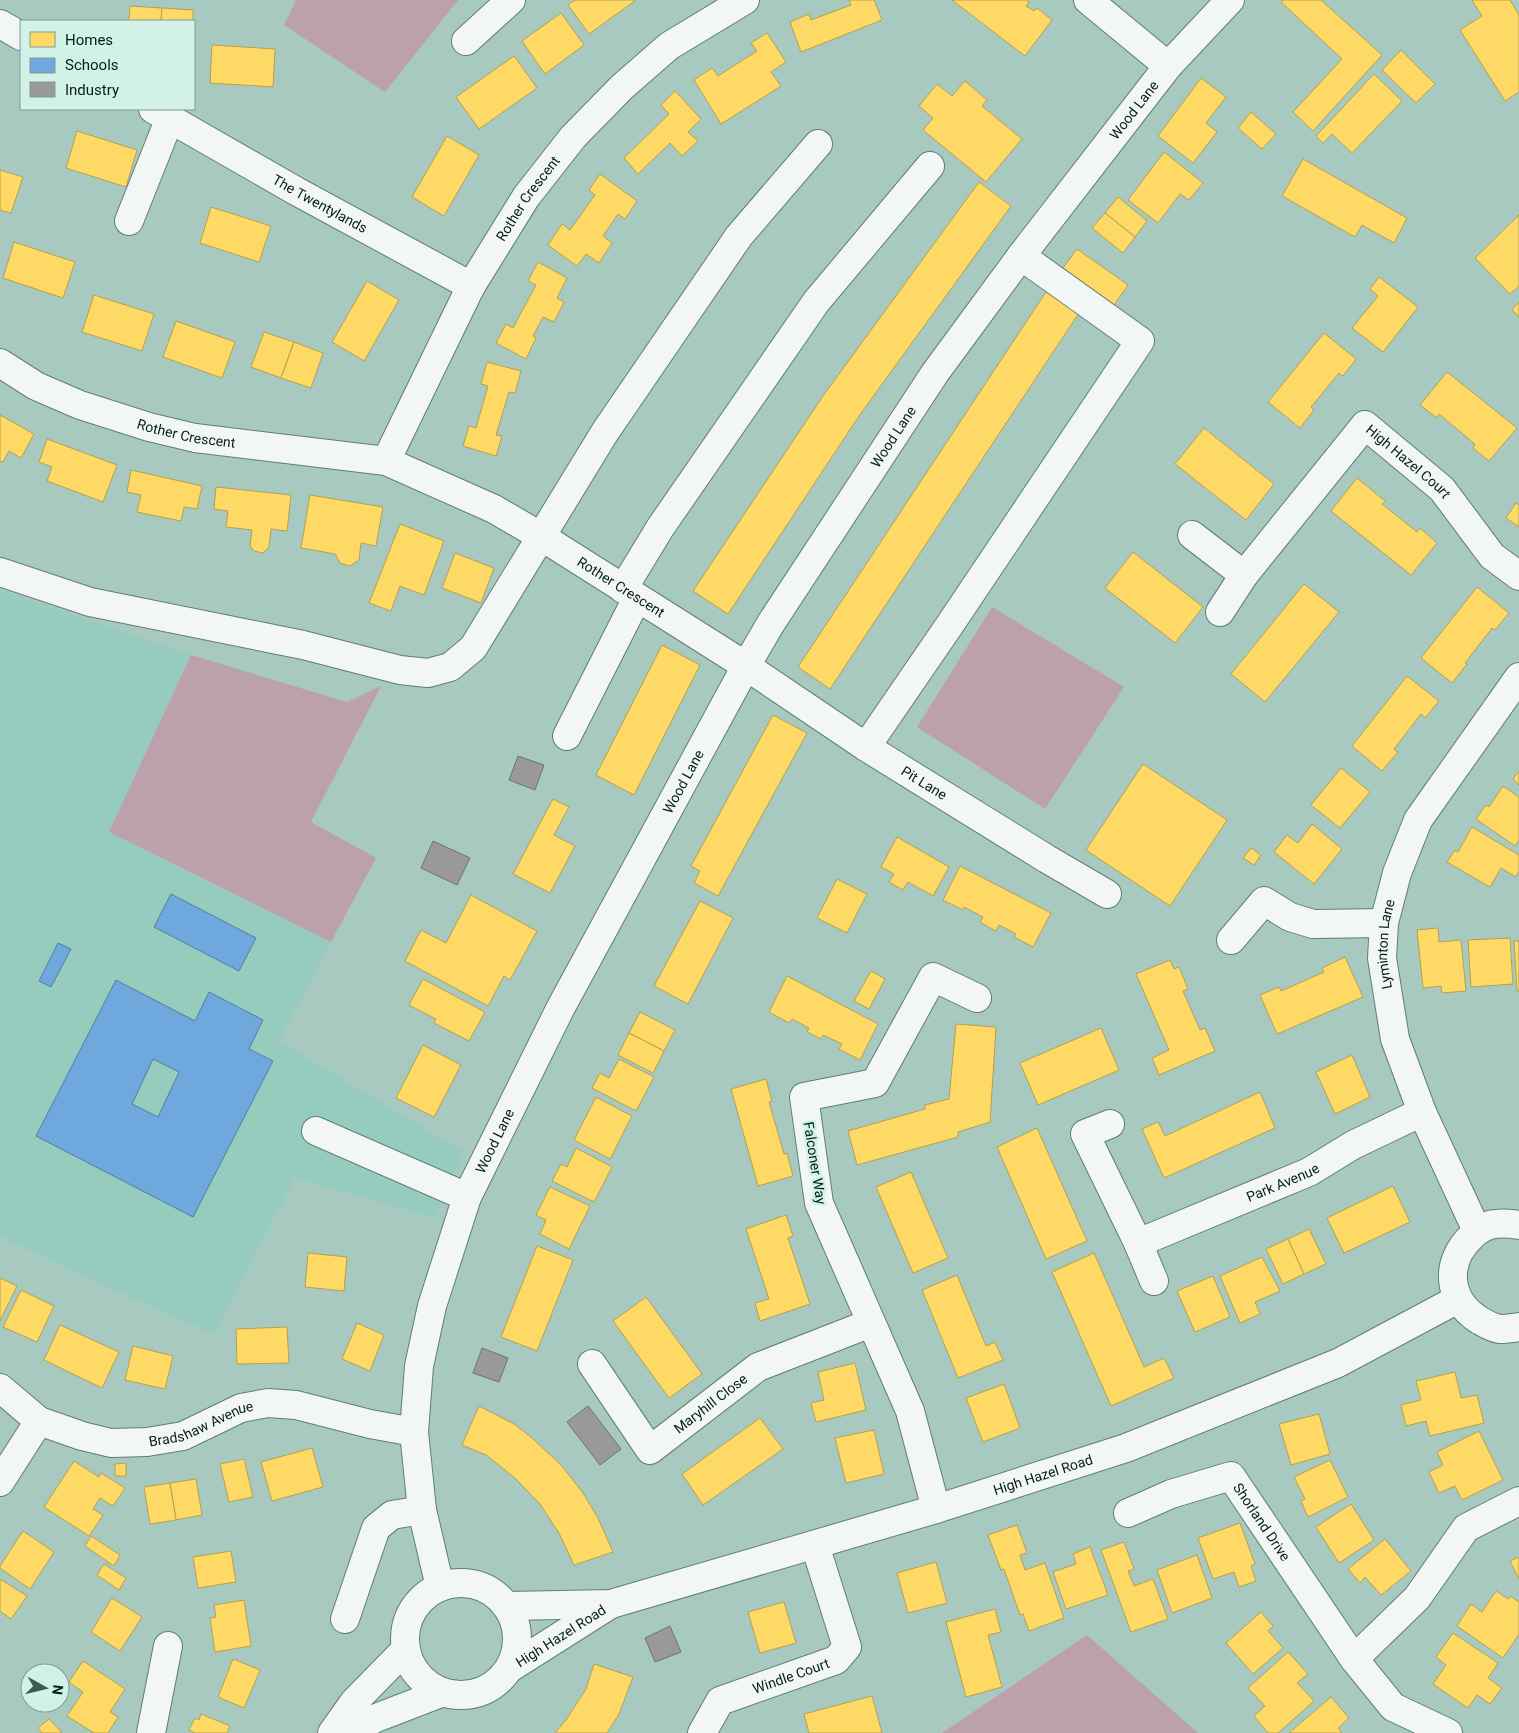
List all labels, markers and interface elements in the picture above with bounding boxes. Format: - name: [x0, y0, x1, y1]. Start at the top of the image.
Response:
- legend: [20, 20, 195, 110]
- text: Homes: [65, 31, 113, 49]
- text: Schools: [65, 56, 119, 74]
- street label: Wood Lane: [1106, 77, 1162, 143]
- text: Industry: [65, 81, 119, 99]
- street label: Rother Crescent: [493, 152, 563, 244]
- street label: The Twentylands: [270, 171, 370, 236]
- street label: Wood Lane: [867, 403, 919, 470]
- street label: Rother Crescent: [135, 416, 237, 451]
- street label: High Hazel Court: [1363, 421, 1454, 502]
- street label: Rother Crescent: [574, 553, 668, 621]
- street label: Wood Lane: [660, 747, 707, 816]
- street label: Pit Lane: [898, 763, 950, 803]
- street label: Lyminton Lane: [1374, 897, 1398, 990]
- street label: Wood Lane: [472, 1106, 517, 1176]
- street label: Falconer Way: [801, 1120, 829, 1206]
- street label: Park Avenue: [1244, 1160, 1322, 1205]
- street label: Maryhill Close: [671, 1370, 750, 1437]
- street label: Bradshaw Avenue: [148, 1398, 254, 1450]
- street label: High Hazel Road: [991, 1451, 1095, 1498]
- street label: Shorland Drive: [1230, 1480, 1294, 1564]
- street label: High Hazel Road: [513, 1601, 609, 1670]
- street label: Windle Court: [750, 1655, 832, 1697]
- north arrow: [20, 1663, 70, 1713]
- text: N: [49, 1684, 66, 1696]

